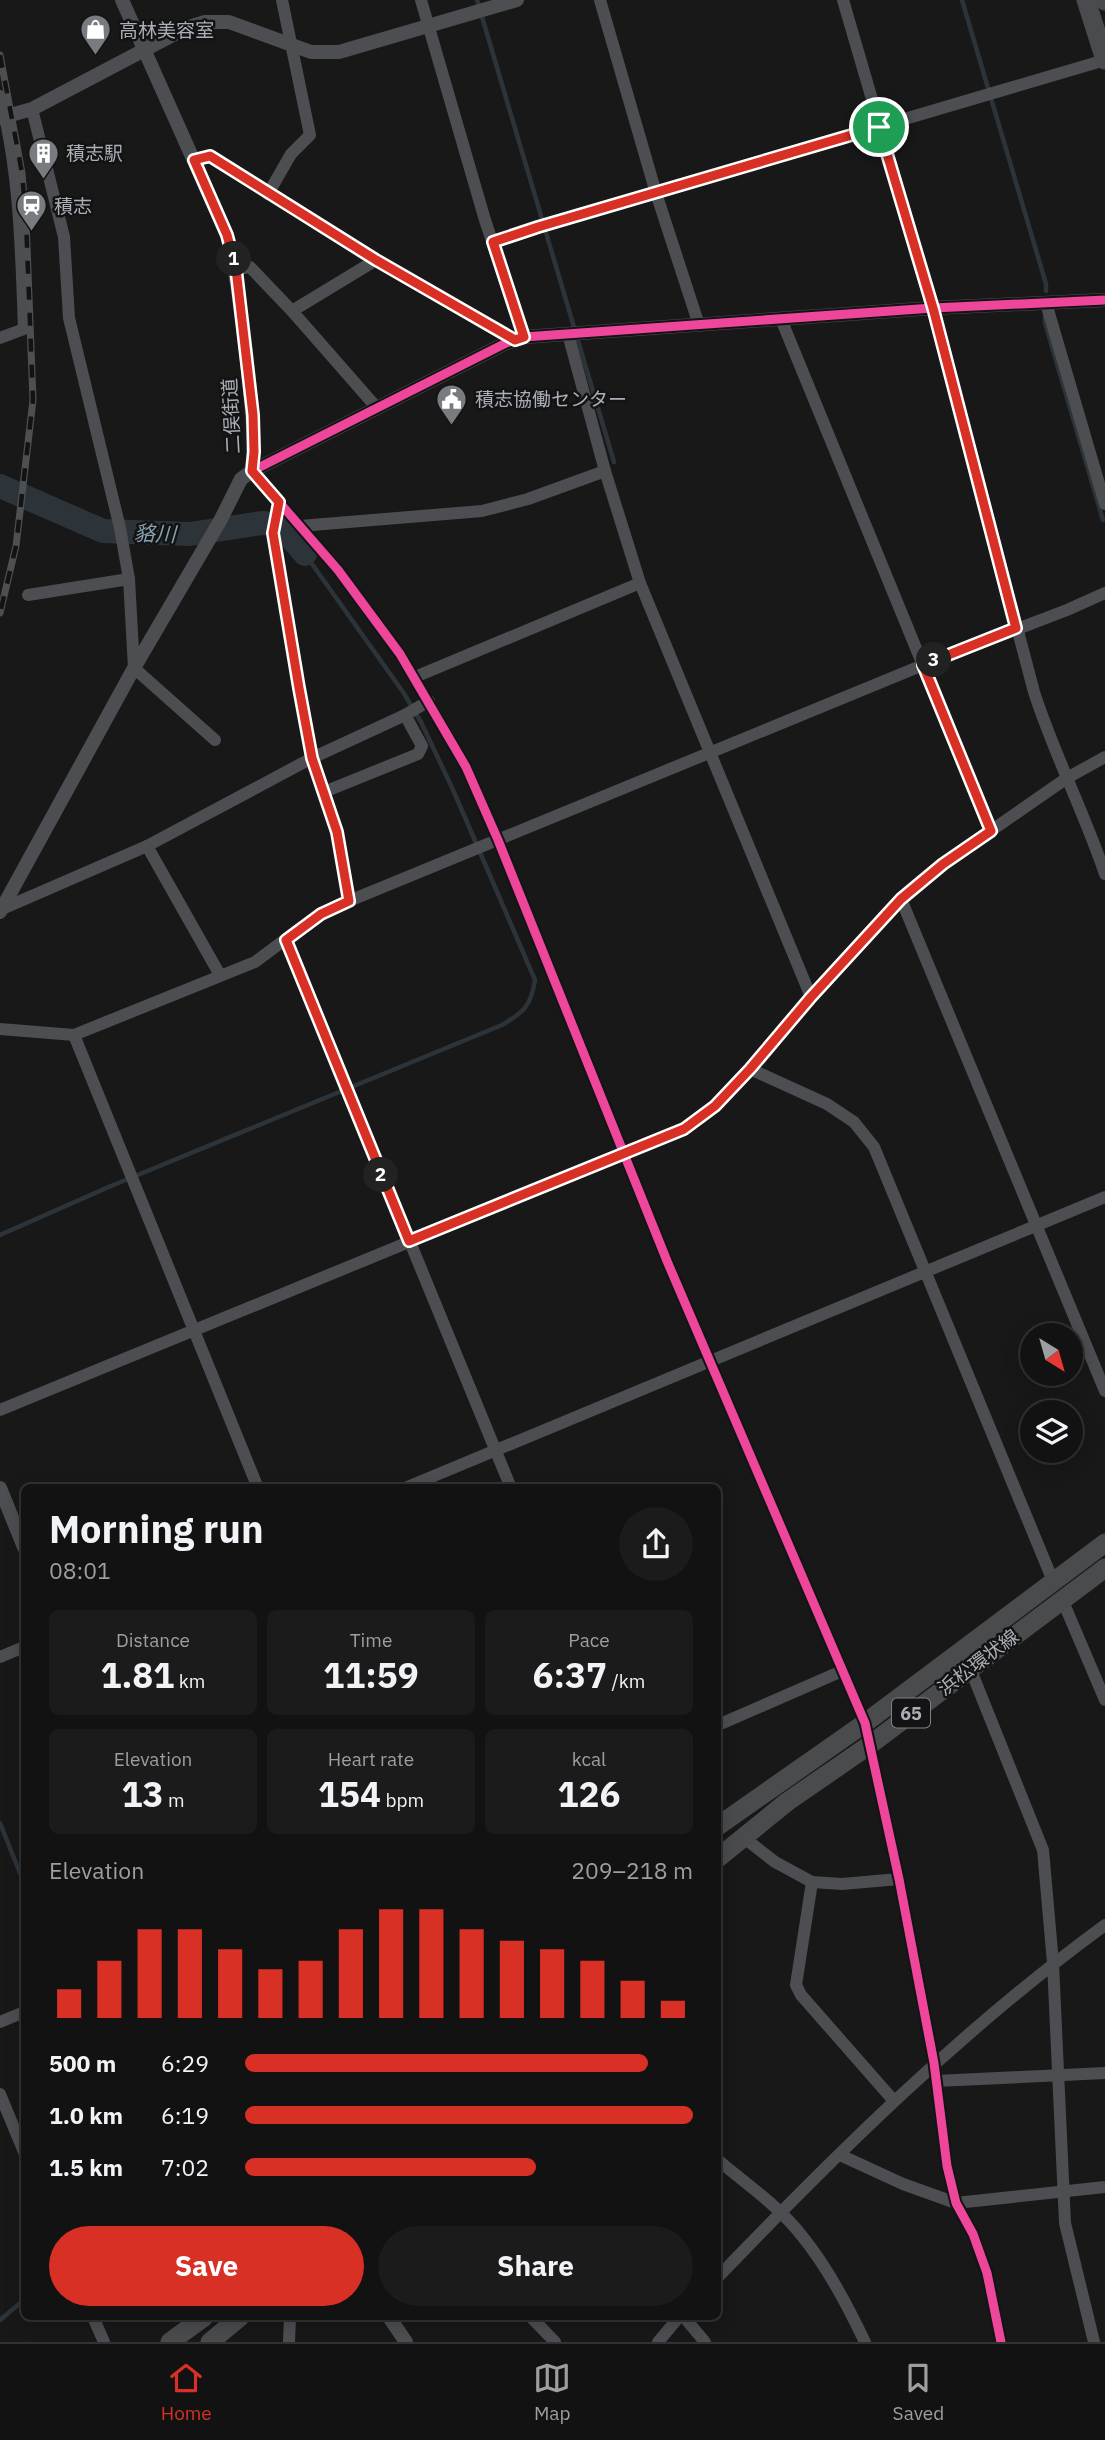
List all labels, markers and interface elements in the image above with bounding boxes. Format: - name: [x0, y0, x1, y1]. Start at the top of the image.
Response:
- shop icon: 高林美容室: [79, 13, 113, 57]
- place label: 高林美容室: [119, 18, 214, 42]
- pin: [849, 97, 909, 157]
- icon: arrive: [860, 108, 898, 146]
- building icon: 積志駅: [26, 136, 60, 180]
- place label: 積志駅: [66, 141, 123, 165]
- station icon: 積志: [14, 189, 48, 233]
- place label: 積志: [54, 194, 92, 218]
- pin: 1: [216, 242, 252, 276]
- text: 1: [228, 246, 239, 270]
- street label: 二俣街道: [217, 377, 245, 455]
- public building icon: 積志協働センター: [435, 382, 469, 426]
- place label: 積志協働センター: [475, 387, 627, 411]
- water label: 貉川: [134, 518, 178, 548]
- pin: 3: [916, 642, 951, 678]
- text: 3: [928, 647, 939, 671]
- pin: 2: [364, 1158, 398, 1192]
- text: 2: [375, 1162, 386, 1186]
- north arrow: [1020, 1323, 1083, 1386]
- map controls: [1020, 1323, 1083, 1463]
- button: layers: [1020, 1400, 1083, 1463]
- text: Morning run: [49, 1504, 264, 1553]
- button: share: [619, 1507, 693, 1581]
- text: 08:01: [49, 1555, 111, 1585]
- street label: 浜松環状線: [933, 1624, 1023, 1700]
- text: Distance: [116, 1628, 190, 1652]
- text: Time: [350, 1628, 392, 1652]
- text: Pace: [568, 1628, 610, 1652]
- text: 1.81: [101, 1652, 174, 1698]
- text: 11:59: [323, 1652, 419, 1698]
- text: 6:37: [533, 1652, 607, 1698]
- text: km: [174, 1669, 205, 1693]
- text: /km: [607, 1669, 645, 1693]
- road number: 65: [892, 1698, 930, 1728]
- text: Elevation: [114, 1747, 192, 1771]
- text: Heart rate: [328, 1747, 414, 1771]
- text: kcal: [572, 1747, 606, 1771]
- text: 13: [121, 1771, 163, 1817]
- text: 154: [318, 1771, 381, 1817]
- text: 126: [557, 1771, 621, 1817]
- text: m: [163, 1788, 185, 1812]
- text: bpm: [381, 1788, 424, 1812]
- text: Elevation: [49, 1855, 144, 1885]
- text: 209–218 m: [571, 1855, 693, 1885]
- text: 500 m: [49, 2048, 116, 2078]
- text: 6:29: [161, 2048, 209, 2078]
- text: 1.0 km: [49, 2100, 123, 2130]
- text: 6:19: [161, 2100, 209, 2130]
- text: 1.5 km: [49, 2152, 123, 2182]
- text: 7:02: [161, 2152, 209, 2182]
- button: Save: [49, 2226, 364, 2306]
- button: Share: [378, 2226, 693, 2306]
- tab: Home: [161, 2359, 212, 2425]
- tab: Map: [533, 2359, 571, 2425]
- tab: Saved: [893, 2359, 944, 2425]

